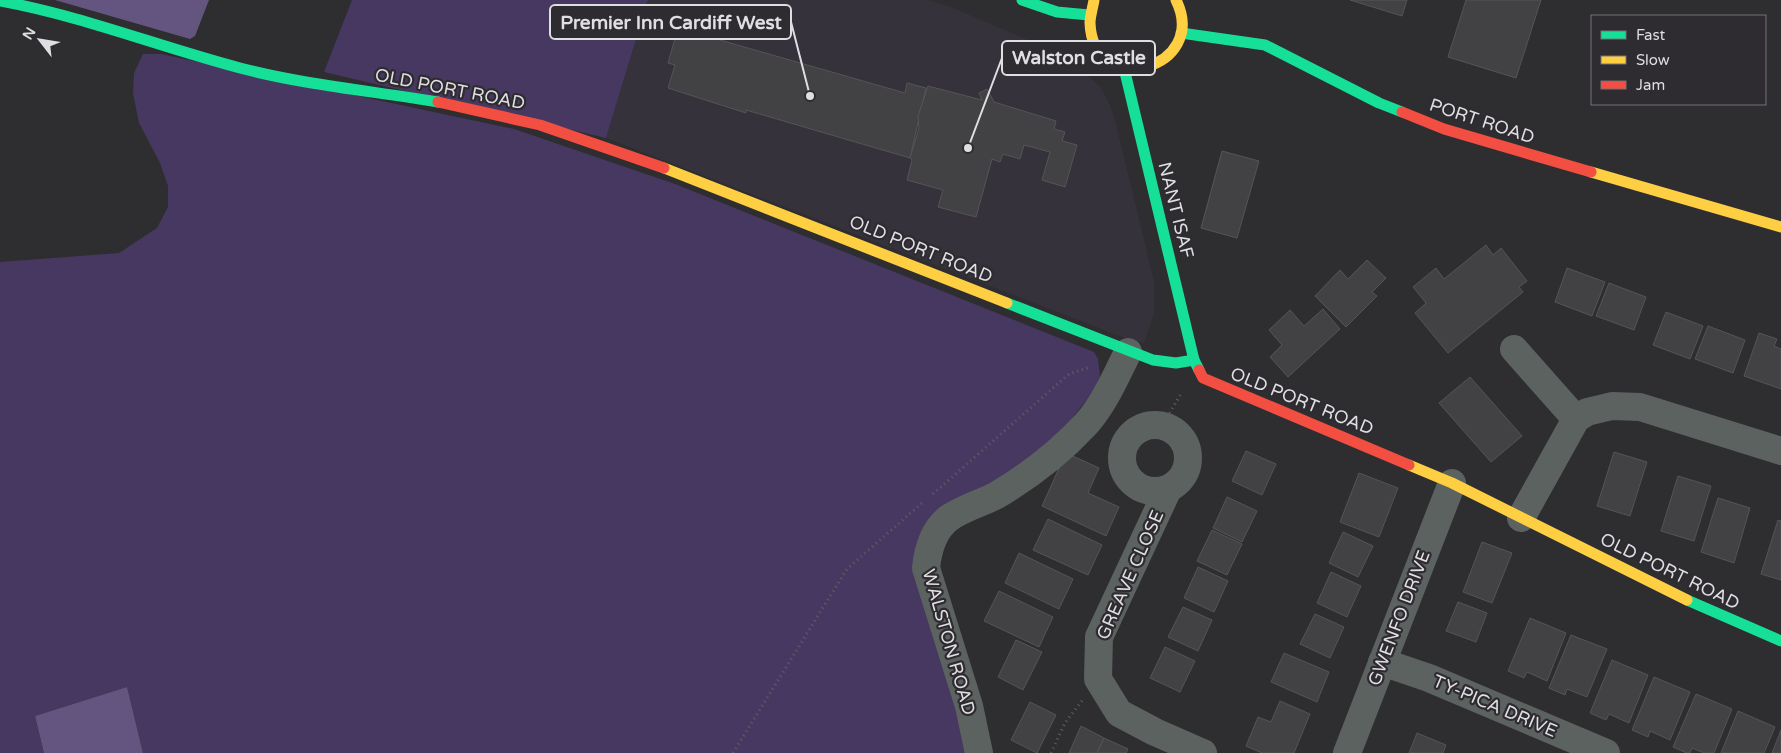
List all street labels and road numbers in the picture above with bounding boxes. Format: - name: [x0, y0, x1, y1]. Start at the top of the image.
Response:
- street label: OLD PORT ROAD: [373, 64, 527, 114]
- street label: PORT ROAD: [1427, 94, 1537, 148]
- street label: NANT ISAF: [1153, 160, 1199, 261]
- street label: OLD PORT ROAD: [846, 210, 996, 288]
- street label: OLD PORT ROAD: [1227, 362, 1377, 440]
- street label: GREAVE CLOSE: [1092, 507, 1168, 643]
- street label: OLD PORT ROAD: [1597, 528, 1743, 614]
- street label: GWENFO DRIVE: [1363, 547, 1435, 689]
- street label: WALSTON ROAD: [918, 566, 980, 718]
- street label: TY-PICA DRIVE: [1430, 670, 1560, 742]

